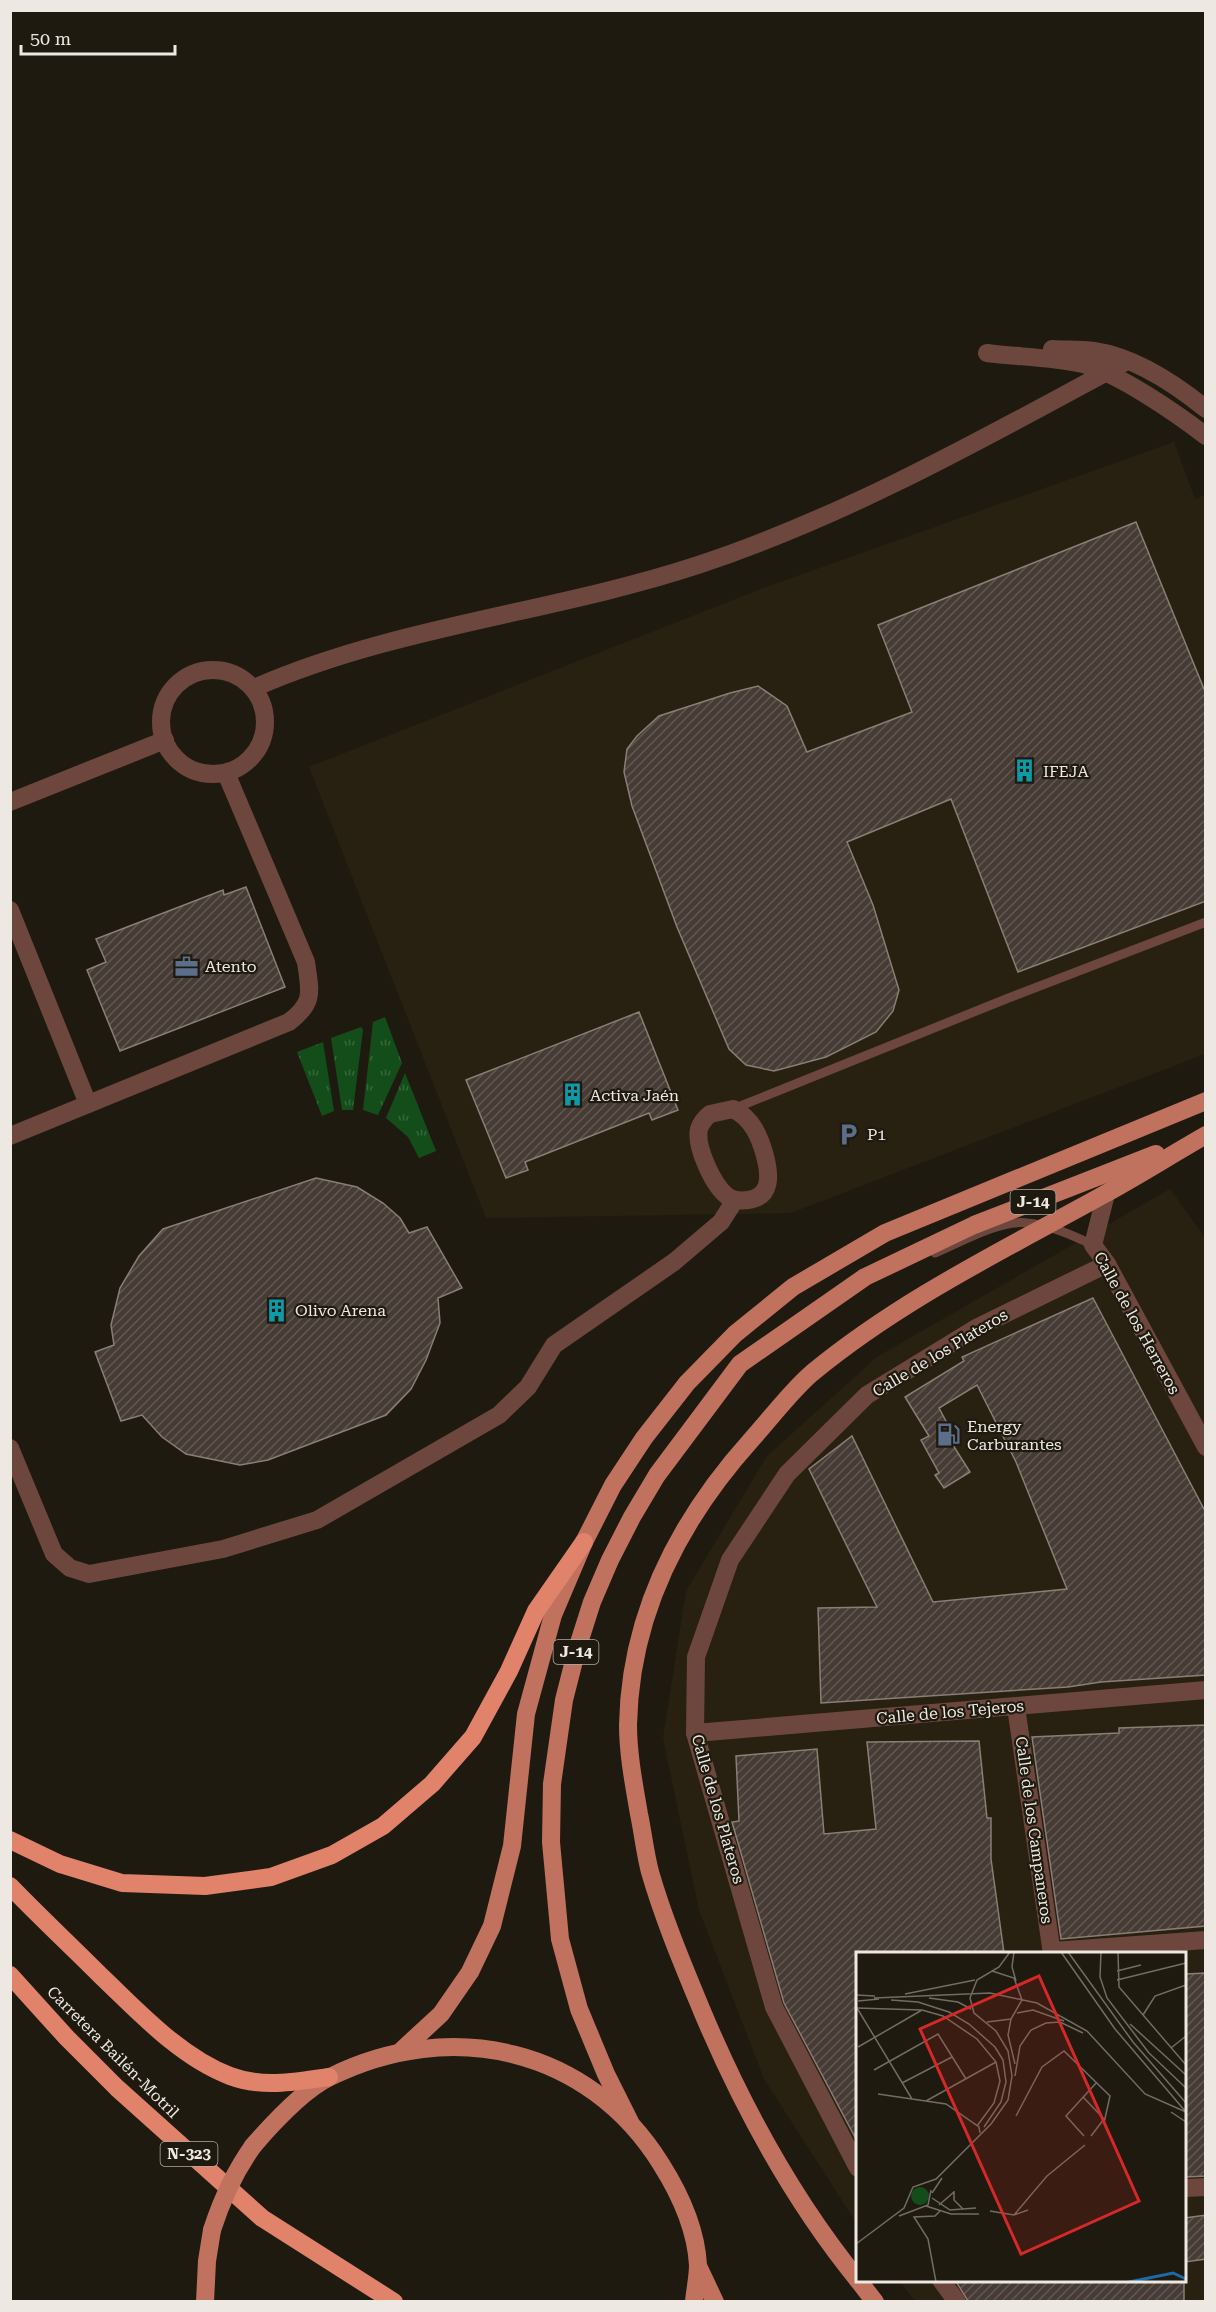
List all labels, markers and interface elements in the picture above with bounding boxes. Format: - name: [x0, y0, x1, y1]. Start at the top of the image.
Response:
- scale bar: [21, 18, 176, 56]
- text: 50 m: [30, 28, 71, 49]
- building icon: IFEJA: [1012, 758, 1038, 784]
- place label: IFEJA: [1043, 762, 1089, 781]
- office icon: Atento: [174, 953, 200, 979]
- place label: Atento: [205, 957, 257, 976]
- building icon: Activa Jaén: [559, 1082, 585, 1108]
- place label: Activa Jaén: [590, 1086, 679, 1105]
- parking icon: P1: [836, 1121, 862, 1147]
- place label: P1: [867, 1125, 886, 1144]
- road number: J-14: [1010, 1190, 1056, 1214]
- street label: Calle de los Herreros: [1090, 1248, 1184, 1398]
- building icon: Olivo Arena: [264, 1297, 290, 1323]
- place label: Olivo Arena: [295, 1301, 386, 1320]
- street label: Calle de los Plateros: [869, 1305, 1011, 1401]
- place label: Energy Carburantes: [967, 1417, 1062, 1454]
- fuel station icon: Energy Carburantes: [936, 1422, 962, 1448]
- road number: J-14: [554, 1640, 598, 1664]
- street label: Calle de los Tejeros: [875, 1696, 1025, 1728]
- street label: Calle de los Plateros: [688, 1732, 749, 1886]
- street label: Calle de los Campaneros: [1011, 1735, 1057, 1925]
- inset map: [856, 1952, 1186, 2282]
- street label: Carretera Bailén-Motril: [43, 1982, 183, 2122]
- road number: N-323: [160, 2142, 218, 2166]

